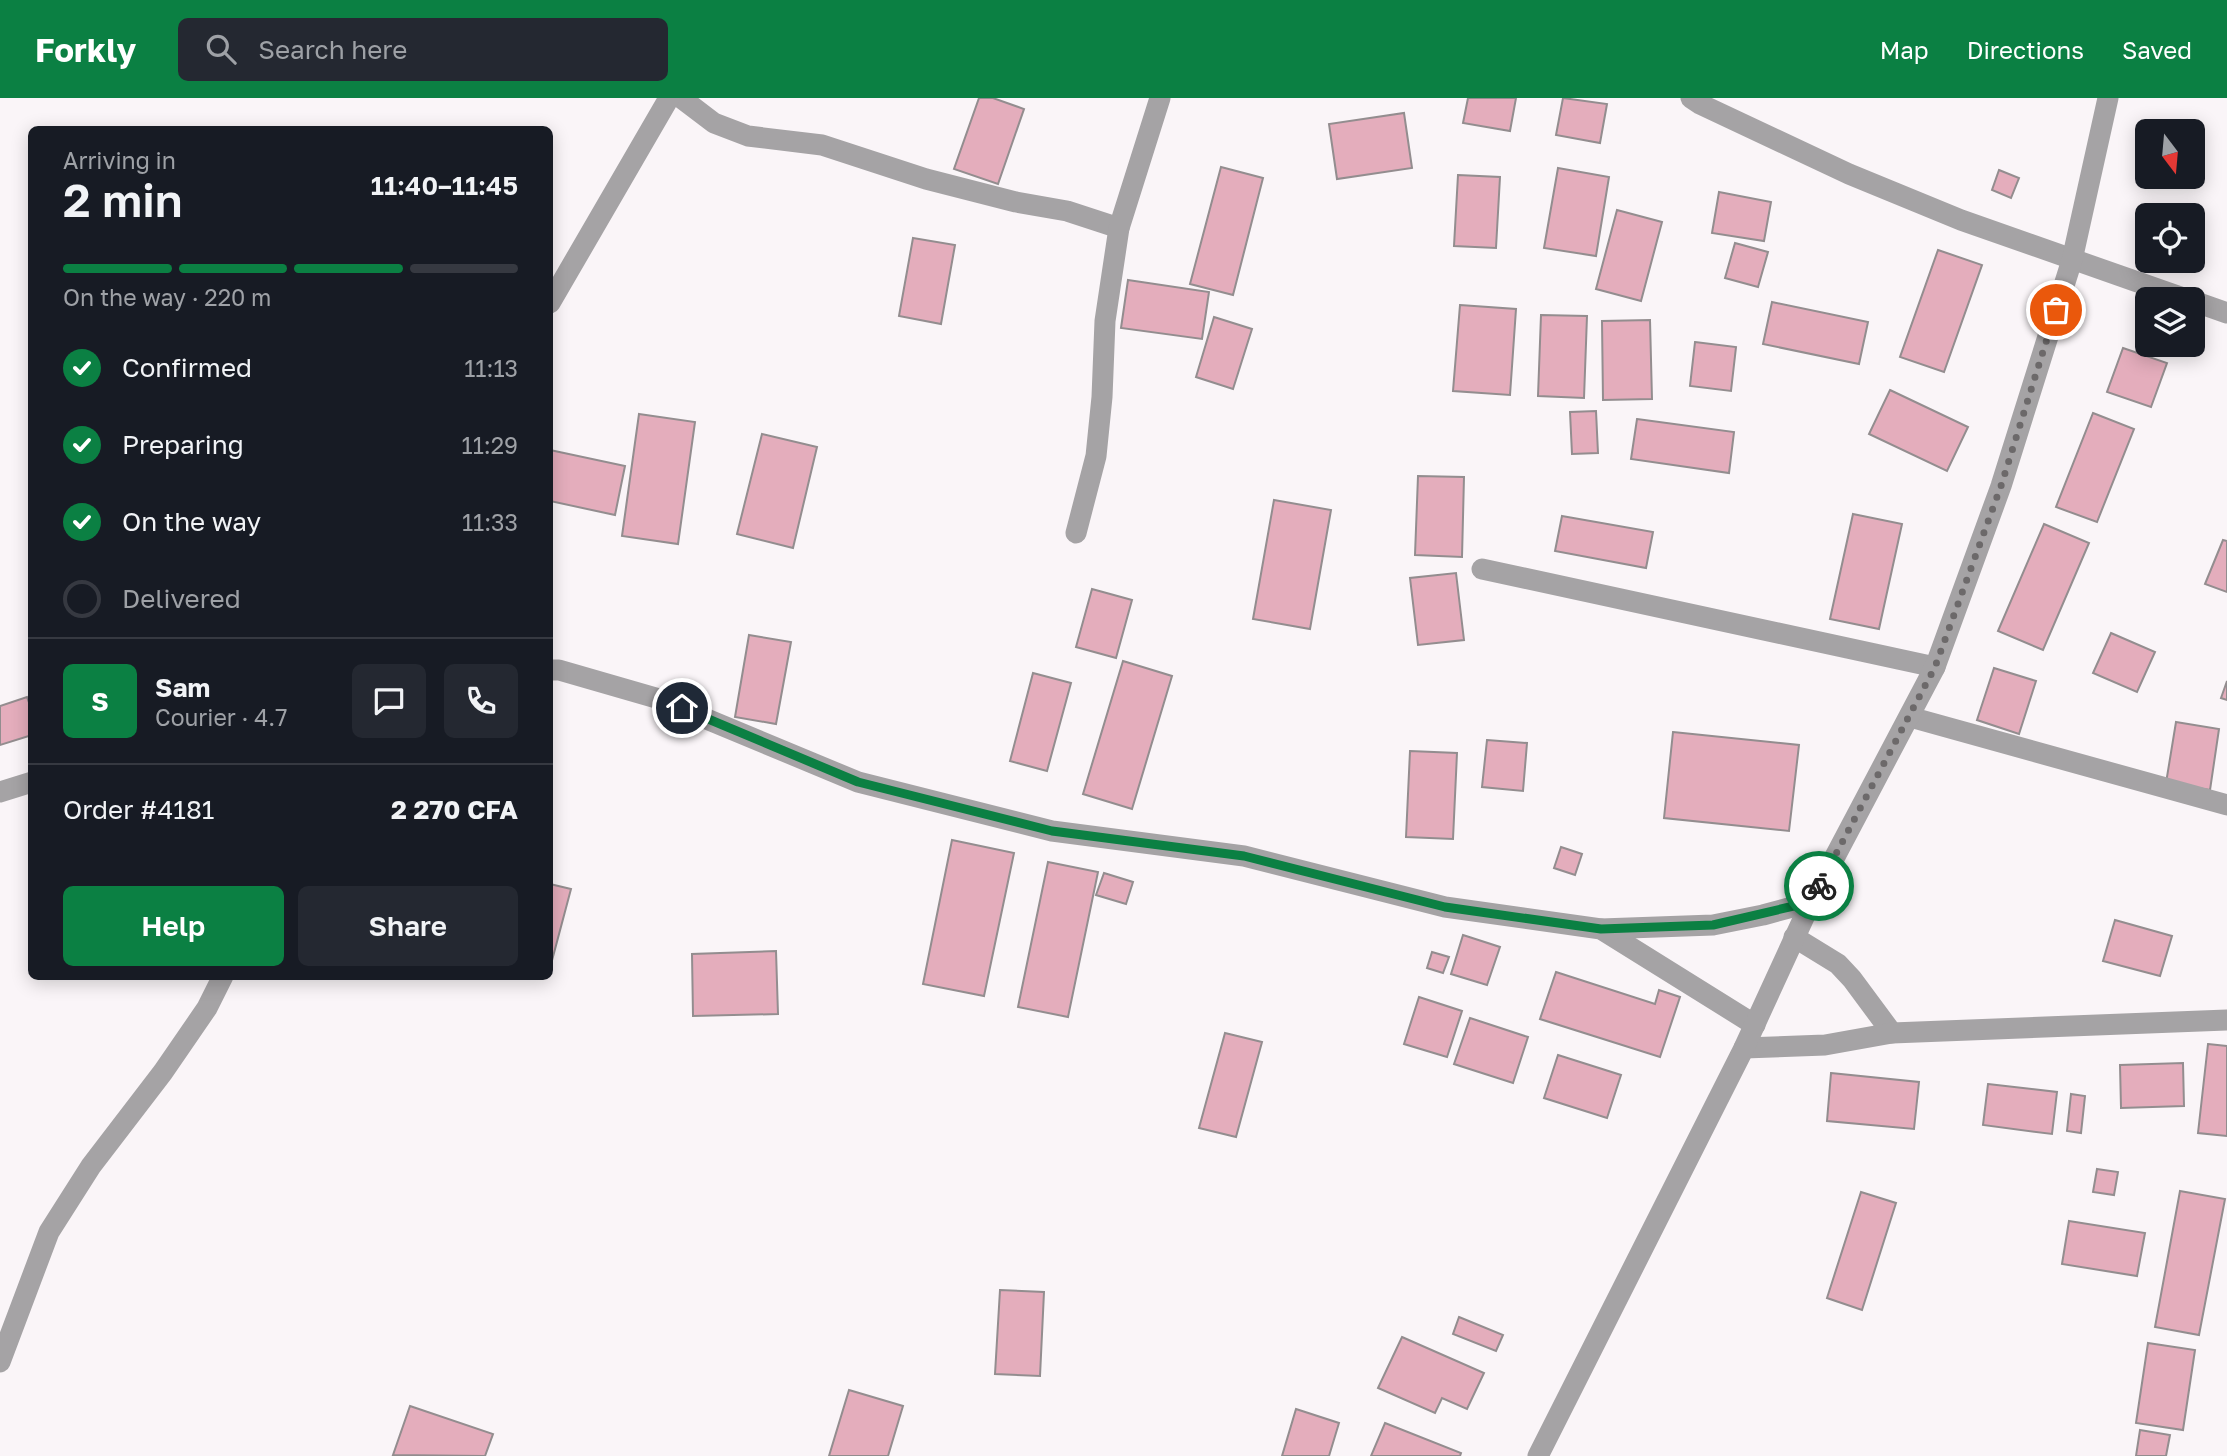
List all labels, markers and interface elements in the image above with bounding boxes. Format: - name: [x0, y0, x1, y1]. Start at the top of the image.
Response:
- search box: [178, 18, 668, 81]
- text: Forkly: [35, 30, 136, 69]
- icon: search: [202, 30, 240, 68]
- text: Search here: [258, 34, 407, 65]
- text: Map: [1880, 35, 1929, 64]
- text: Directions: [1967, 35, 2084, 64]
- text: Saved: [2122, 35, 2192, 64]
- north arrow: [2135, 119, 2205, 189]
- map controls: [2135, 119, 2205, 357]
- text: Arriving in: [63, 146, 176, 174]
- text: 11:40–11:45: [371, 170, 518, 201]
- text: 2 min: [63, 172, 183, 227]
- button: locate: [2135, 203, 2205, 273]
- pin: [2026, 280, 2086, 340]
- text: On the way · 220 m: [63, 283, 271, 311]
- button: layers: [2135, 287, 2205, 357]
- icon: bag: [2037, 291, 2075, 329]
- icon: check: [63, 349, 101, 387]
- text: Confirmed: [122, 352, 252, 383]
- text: 11:13: [464, 354, 518, 382]
- icon: check: [63, 426, 101, 464]
- text: Preparing: [122, 429, 244, 460]
- text: 11:29: [462, 431, 518, 459]
- icon: check: [63, 503, 101, 541]
- text: On the way: [122, 506, 261, 537]
- text: 11:33: [462, 508, 518, 536]
- text: Delivered: [122, 583, 241, 614]
- button: chat: [352, 664, 426, 738]
- button: phone: [444, 664, 518, 738]
- text: Sam: [155, 672, 210, 703]
- pin: [652, 678, 712, 738]
- text: S: [91, 686, 109, 717]
- icon: home: [663, 689, 701, 727]
- text: Courier · 4.7: [155, 703, 287, 731]
- text: Order #4181: [63, 794, 214, 825]
- text: 2 270 CFA: [391, 794, 518, 825]
- courier: [1784, 851, 1854, 921]
- icon: bike: [1800, 867, 1838, 905]
- button: Help: [63, 886, 284, 966]
- button: Share: [298, 886, 518, 966]

